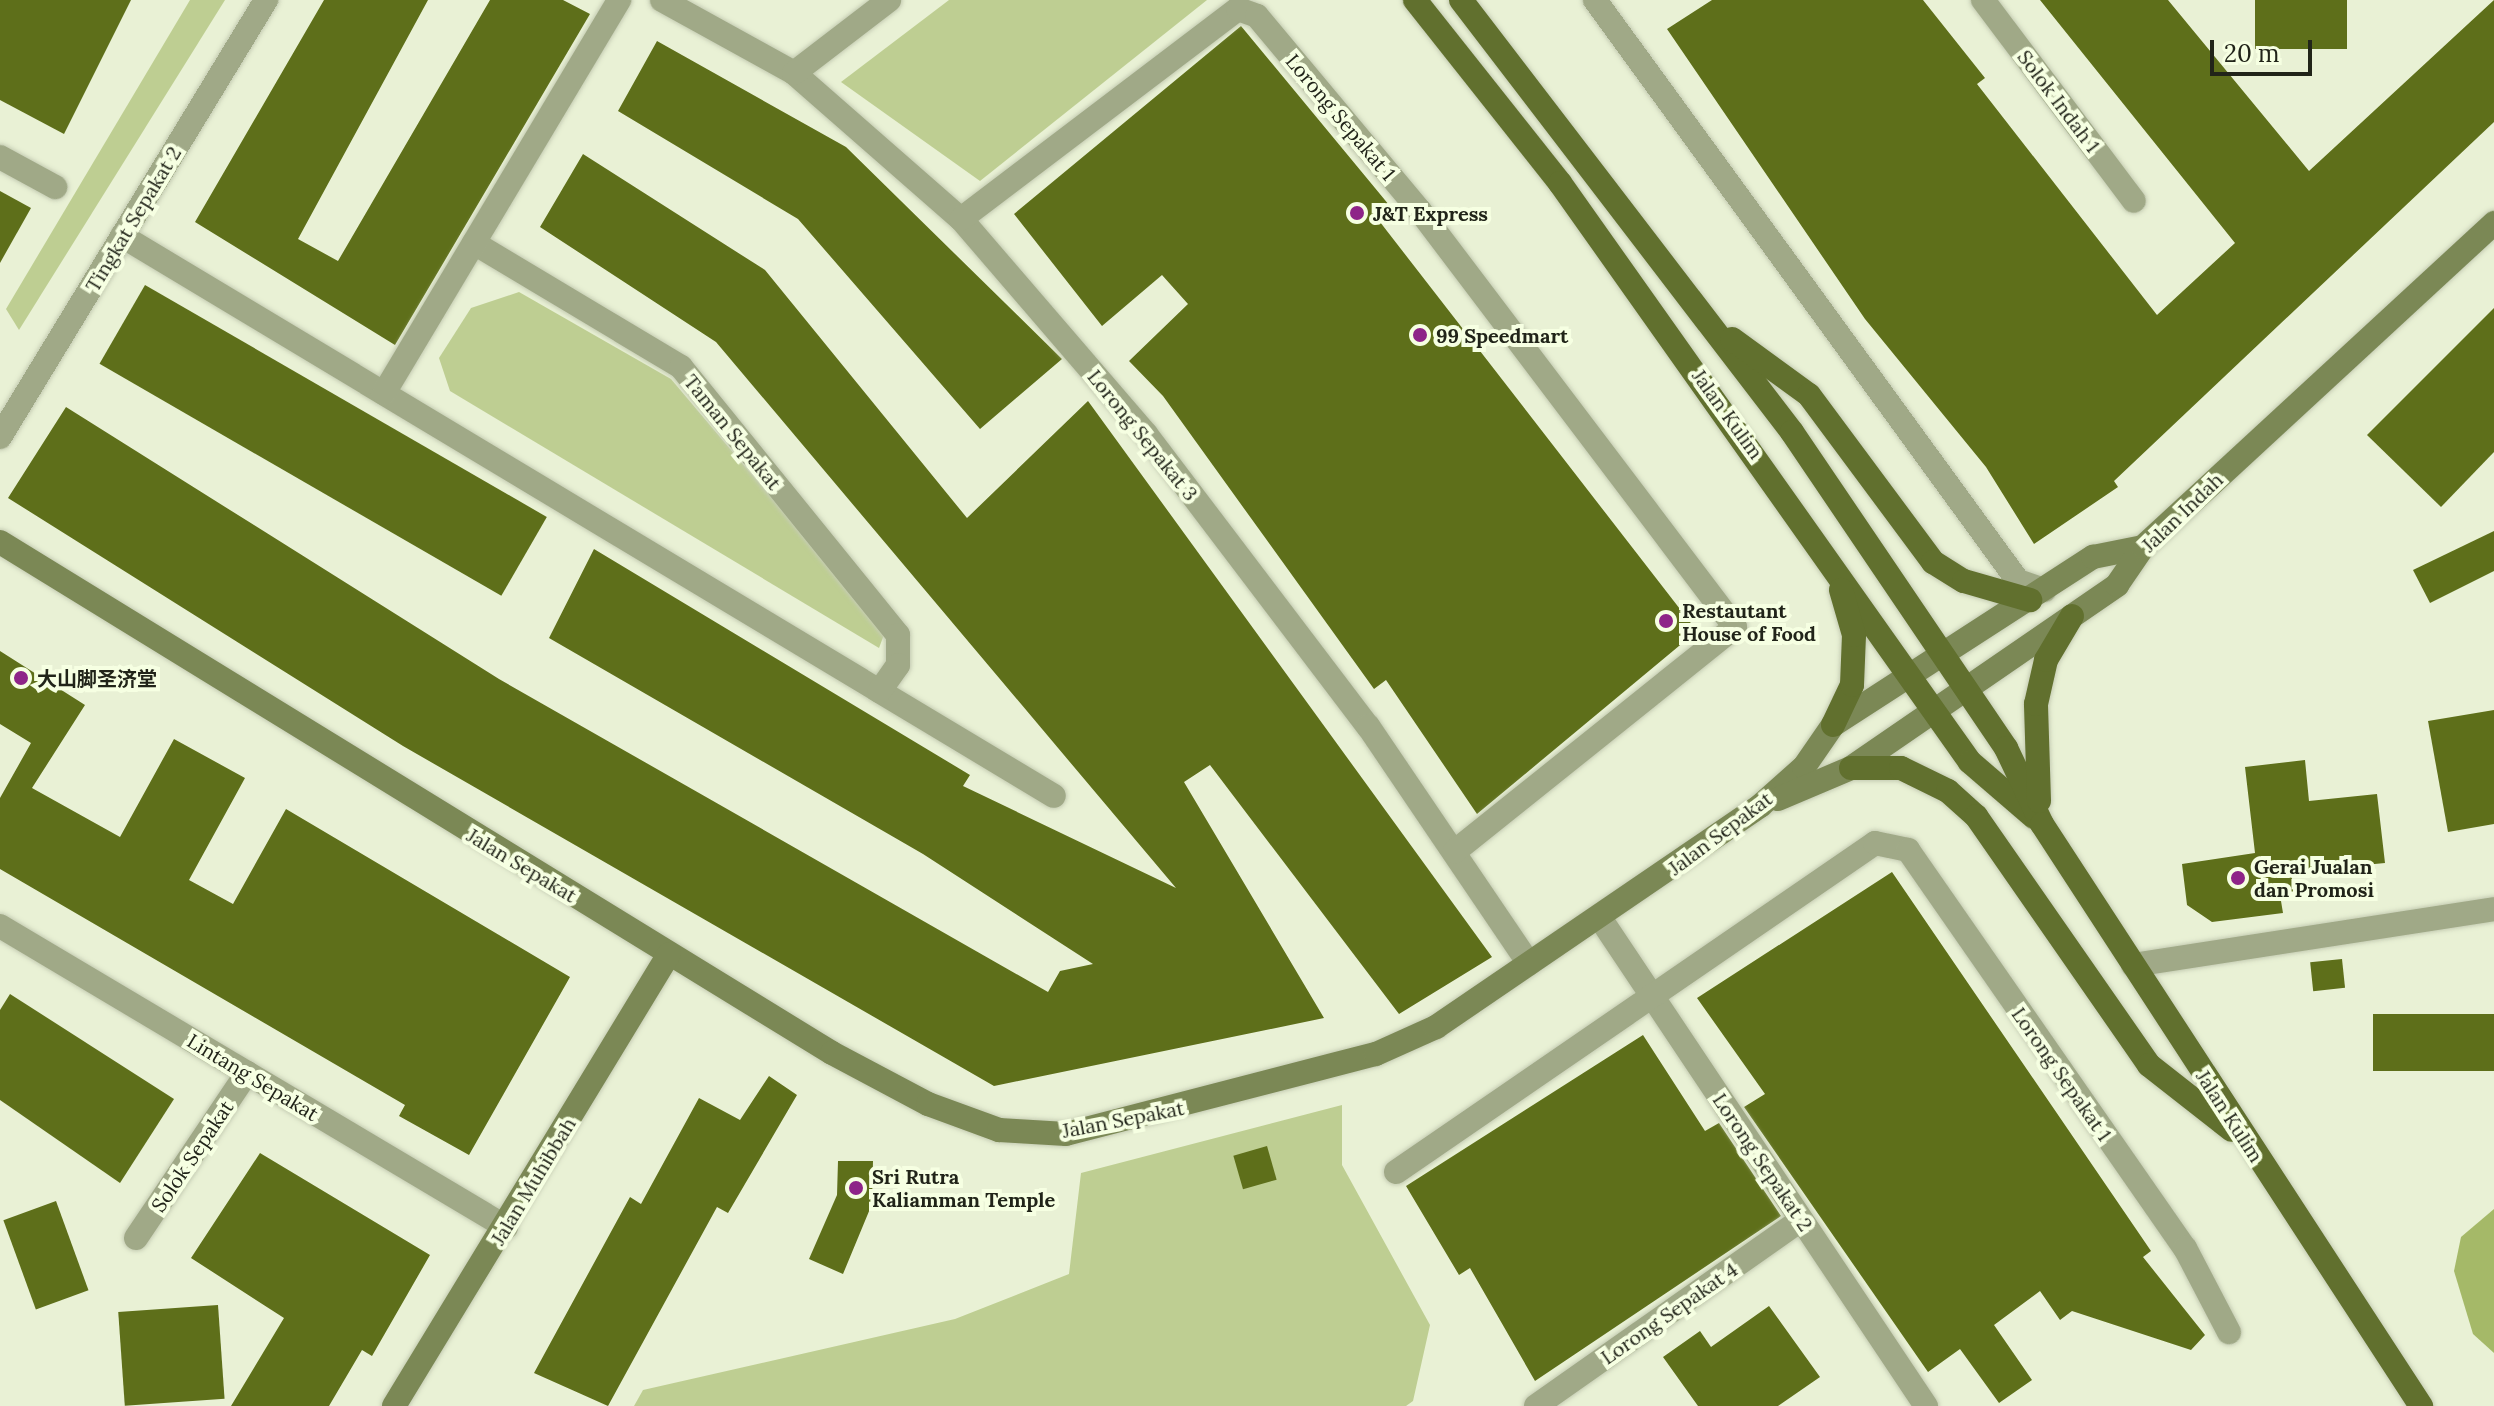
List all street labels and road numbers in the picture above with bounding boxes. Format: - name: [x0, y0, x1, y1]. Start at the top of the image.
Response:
- street label: Solok Indah 1: [2013, 45, 2105, 157]
- street label: Lorong Sepakat 1: [1281, 49, 1401, 185]
- street label: Tingkat Sepakat 2: [80, 142, 186, 296]
- street label: Jalan Kulim: [1687, 364, 1769, 464]
- street label: Lorong Sepakat 3: [1083, 365, 1203, 505]
- street label: Taman Sepakat: [679, 370, 787, 494]
- street label: Jalan Indah: [2136, 467, 2228, 557]
- street label: Jalan Sepakat: [1663, 786, 1777, 880]
- street label: Jalan Sepakat: [463, 823, 581, 907]
- street label: Lorong Sepakat 1: [2007, 1003, 2117, 1145]
- street label: Lintang Sepakat: [183, 1028, 323, 1126]
- street label: Jalan Kulim: [2191, 1065, 2269, 1167]
- street label: Lorong Sepakat 2: [1708, 1089, 1818, 1235]
- street label: Jalan Sepakat: [1060, 1095, 1186, 1143]
- street label: Solok Sepakat: [146, 1096, 238, 1216]
- street label: Jalan Muhibbah: [486, 1113, 580, 1249]
- street label: Lorong Sepakat 4: [1596, 1257, 1742, 1369]

